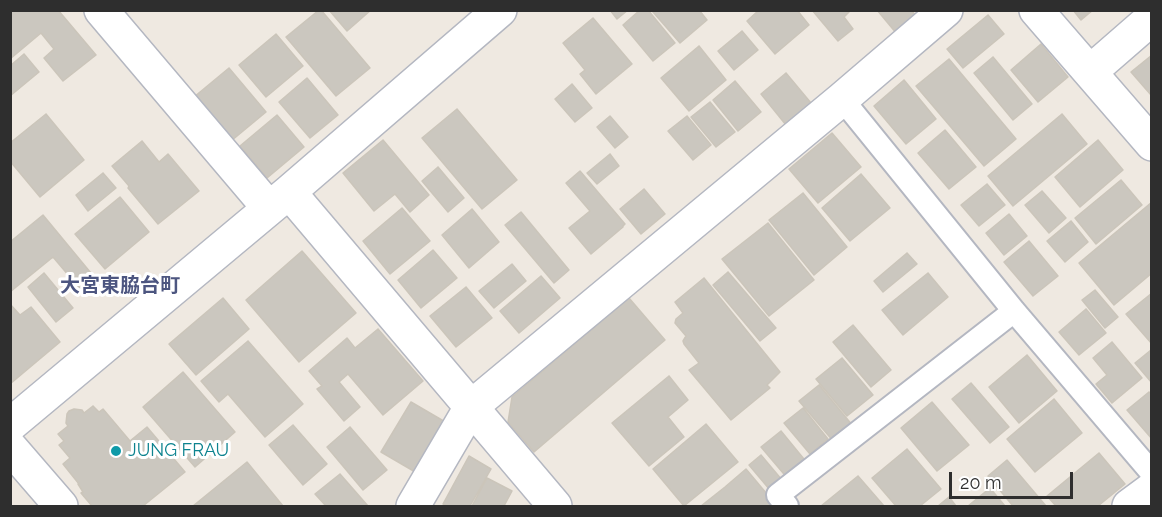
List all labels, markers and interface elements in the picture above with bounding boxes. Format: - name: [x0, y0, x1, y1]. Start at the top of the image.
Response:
- district label: 大宮東脇台町: [60, 274, 180, 298]
- place label: JUNG FRAU: [128, 440, 229, 462]
- marker: JUNG FRAU: [109, 444, 123, 458]
- scale bar: [952, 460, 1076, 498]
- text: 20 m: [960, 472, 1002, 493]

